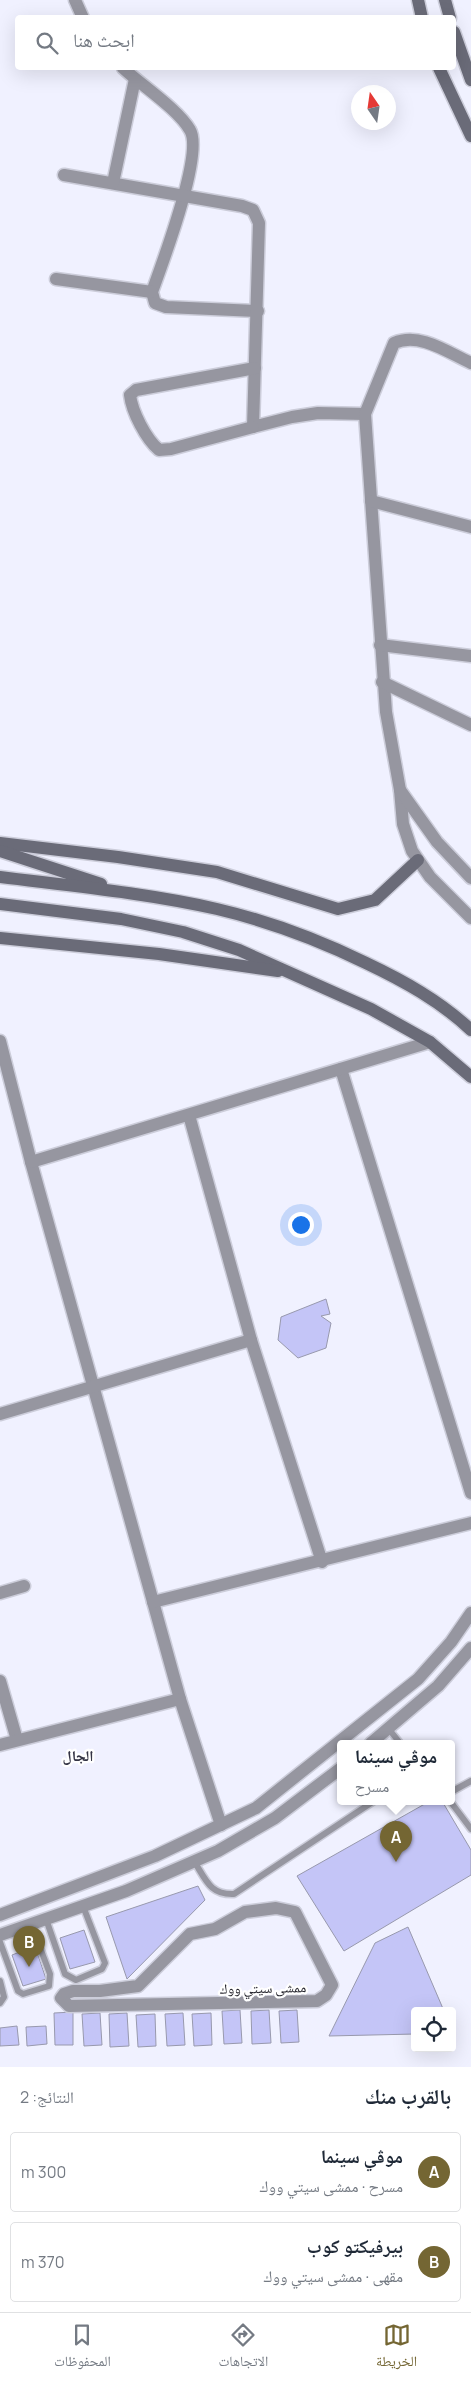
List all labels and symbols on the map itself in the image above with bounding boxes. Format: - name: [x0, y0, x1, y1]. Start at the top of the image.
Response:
- north arrow: [351, 85, 396, 130]
- your location: [288, 1212, 314, 1238]
- district label: الجال: [63, 1745, 93, 1766]
- pin: A: [380, 1821, 412, 1862]
- pin: B: [13, 1926, 45, 1967]
- street label: ممشى سيتي ووك: [220, 1977, 306, 2000]

